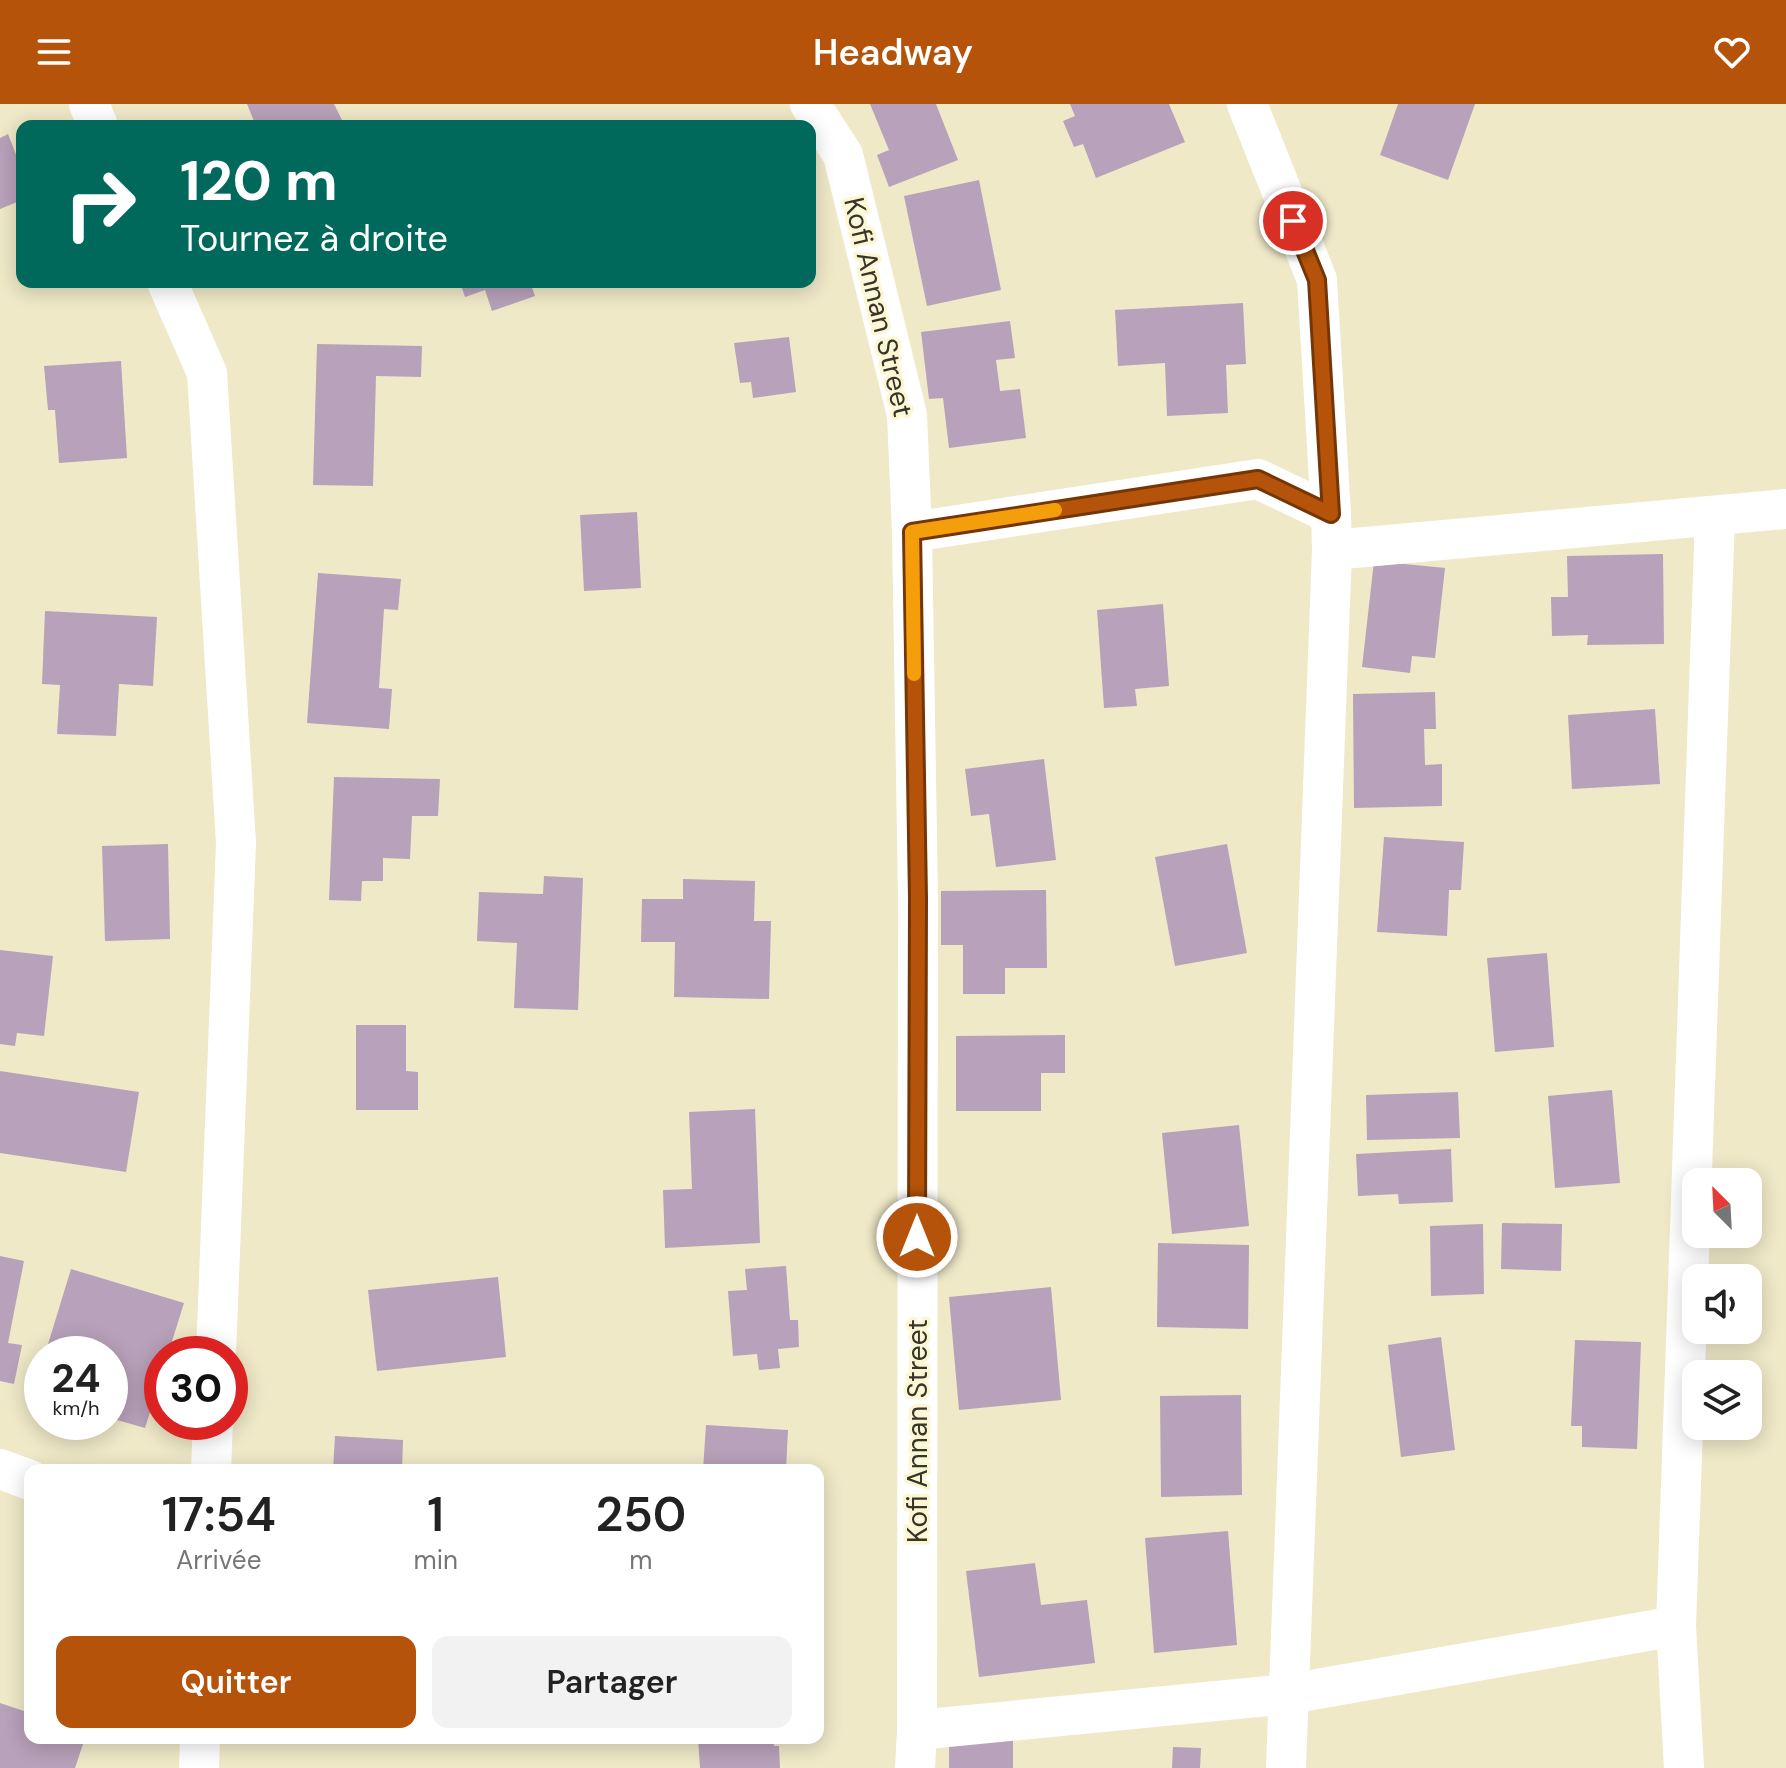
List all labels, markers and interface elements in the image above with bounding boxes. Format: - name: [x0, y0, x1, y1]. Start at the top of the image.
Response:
- text: Headway: [813, 29, 973, 76]
- icon: menu: [32, 30, 76, 74]
- icon: heart: [1710, 30, 1754, 74]
- text: 120 m: [180, 144, 338, 217]
- icon: right: [48, 152, 152, 256]
- pin: [1259, 187, 1327, 255]
- street label: Kofi Annan Street: [835, 194, 922, 420]
- icon: arrive: [1271, 199, 1315, 243]
- text: Tournez à droite: [180, 215, 448, 262]
- north arrow: [1682, 1168, 1762, 1248]
- map controls: [1682, 1168, 1762, 1440]
- position arrow: [875, 1195, 959, 1279]
- button: sound: [1682, 1264, 1762, 1344]
- street label: Kofi Annan Street: [899, 1319, 936, 1543]
- speed limit sign: 30: [144, 1336, 248, 1440]
- text: 24: [52, 1352, 100, 1404]
- button: layers: [1682, 1360, 1762, 1440]
- text: km/h: [52, 1395, 100, 1421]
- text: 17:54: [162, 1483, 276, 1546]
- text: 1: [427, 1483, 444, 1546]
- text: 250: [595, 1483, 686, 1546]
- text: Arrivée: [176, 1543, 261, 1577]
- text: min: [413, 1543, 458, 1577]
- text: m: [629, 1543, 652, 1577]
- button: Quitter: [56, 1636, 416, 1728]
- button: Partager: [432, 1636, 792, 1728]

